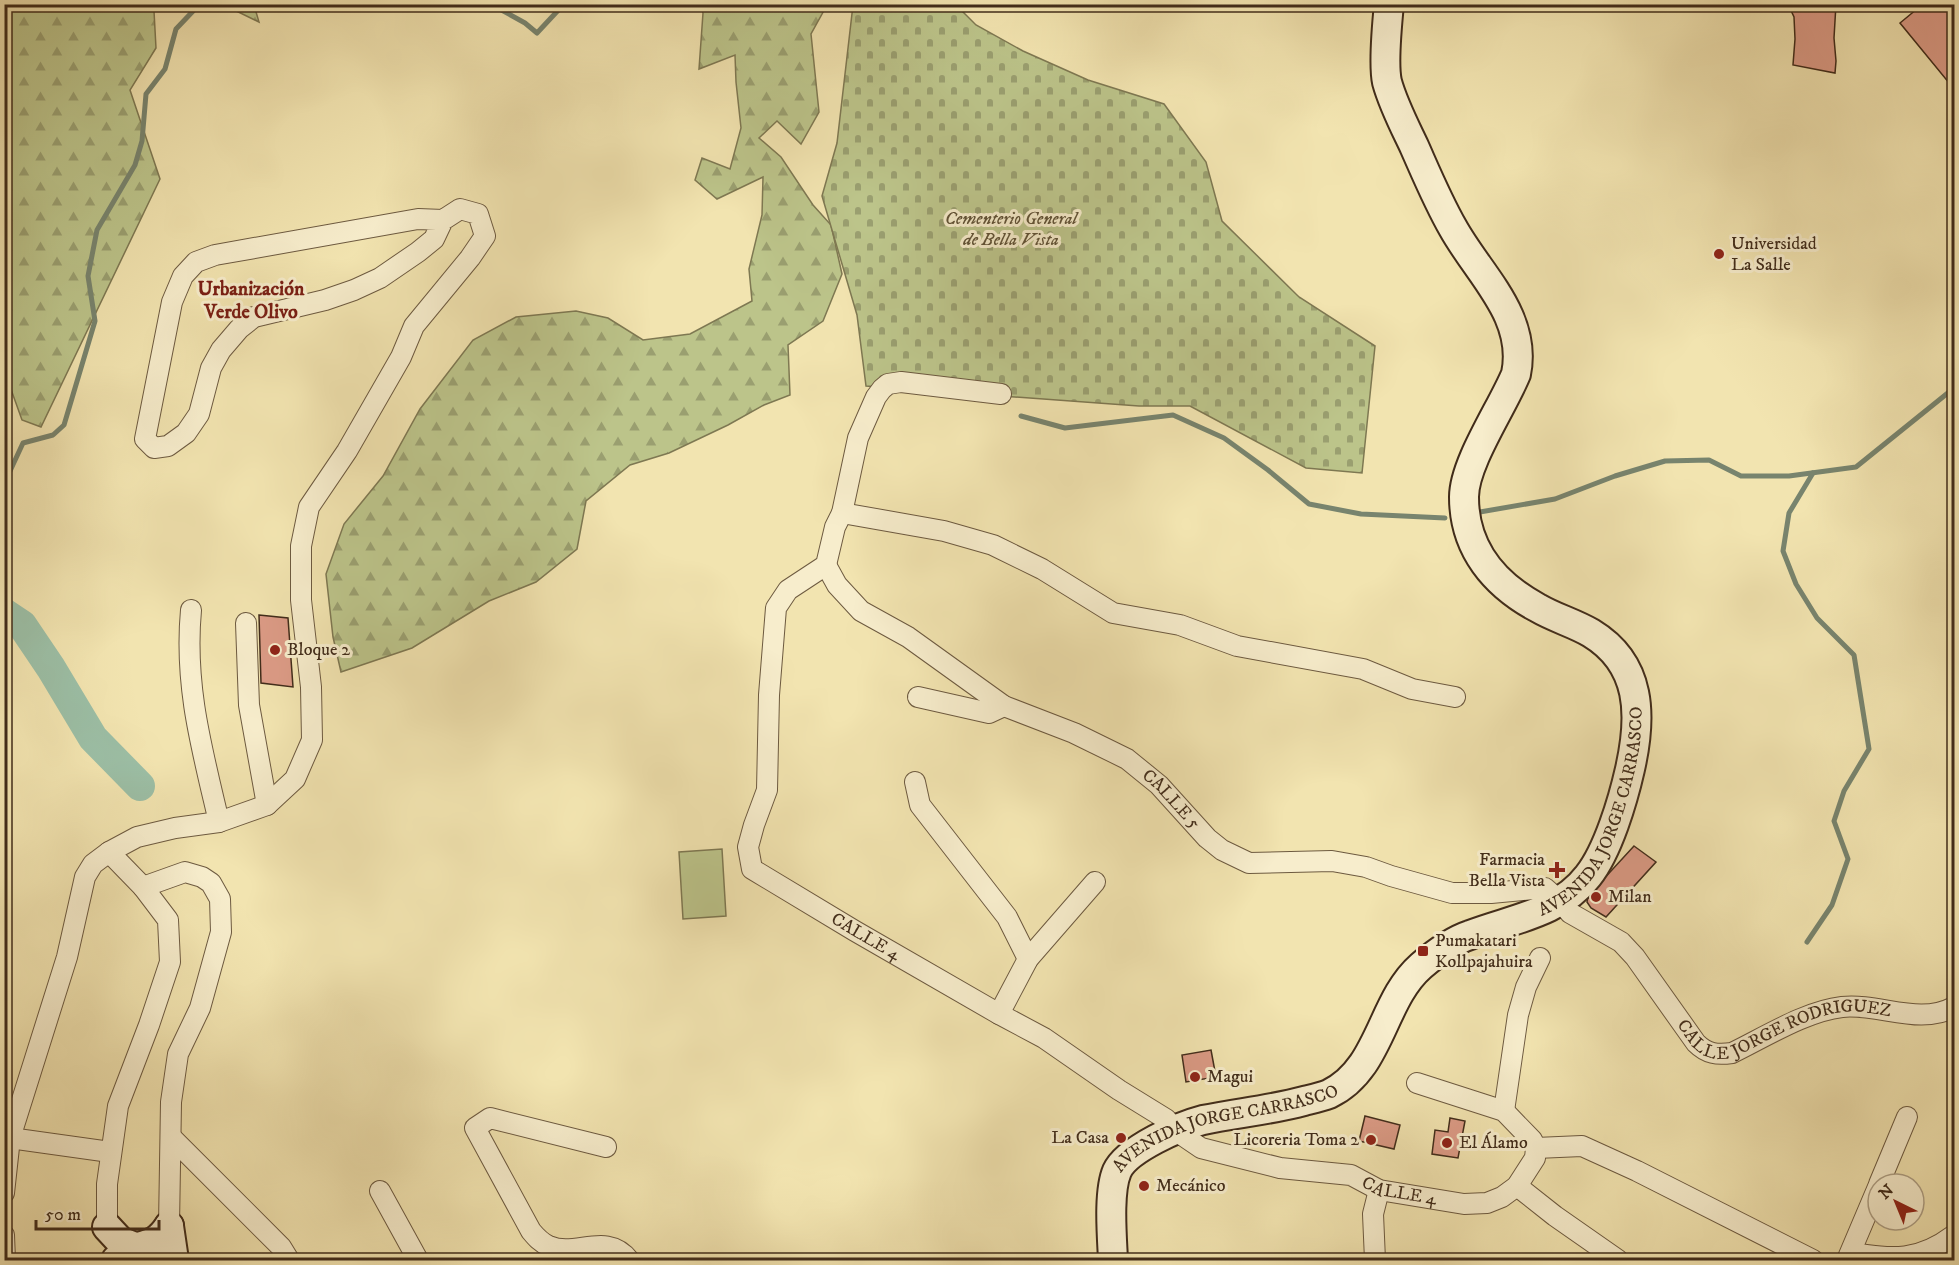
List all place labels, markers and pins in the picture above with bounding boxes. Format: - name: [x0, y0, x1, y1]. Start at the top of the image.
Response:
- place label: Universidad La Salle: [1731, 233, 1817, 276]
- marker: Universidad La Salle: [1712, 247, 1726, 261]
- place label: Bloque 2: [287, 639, 350, 661]
- marker: Bloque 2: [268, 643, 282, 657]
- place label: Farmacia Bella Vista: [1469, 849, 1545, 892]
- marker: Farmacia Bella Vista: [1550, 863, 1564, 877]
- place label: Milan: [1608, 886, 1652, 908]
- marker: Milan: [1589, 890, 1603, 904]
- place label: Pumakatari Kollpajahuira: [1435, 930, 1533, 973]
- marker: Pumakatari Kollpajahuira: [1416, 944, 1430, 958]
- place label: Magui: [1207, 1066, 1253, 1088]
- marker: Magui: [1188, 1070, 1202, 1084]
- place label: La Casa: [1051, 1127, 1109, 1149]
- place label: Licoreria Toma 2: [1234, 1129, 1359, 1151]
- marker: La Casa: [1114, 1131, 1128, 1145]
- place label: El Álamo: [1459, 1131, 1528, 1154]
- marker: Licoreria Toma 2: [1364, 1133, 1378, 1147]
- marker: El Álamo: [1440, 1136, 1454, 1150]
- place label: Mecánico: [1156, 1175, 1226, 1197]
- marker: Mecánico: [1137, 1179, 1151, 1193]

